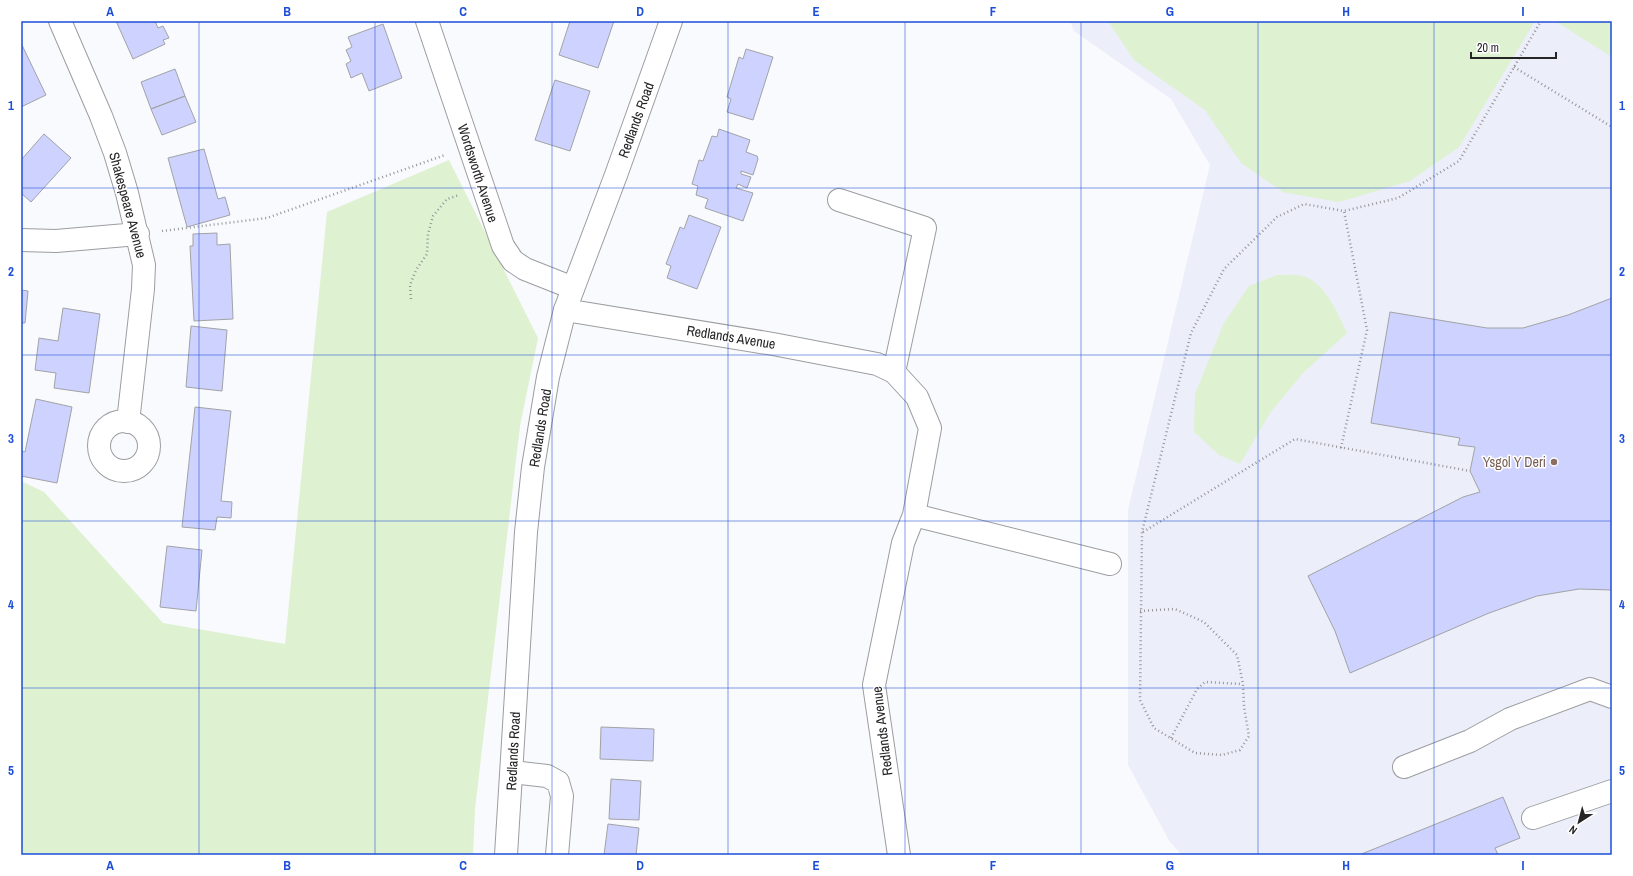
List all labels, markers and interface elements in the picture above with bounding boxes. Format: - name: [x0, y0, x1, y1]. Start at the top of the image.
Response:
- text: A: [106, 3, 114, 20]
- text: B: [283, 3, 291, 20]
- text: C: [459, 3, 467, 20]
- text: D: [636, 3, 644, 20]
- text: E: [812, 3, 820, 20]
- text: F: [990, 3, 997, 20]
- text: G: [1166, 3, 1174, 20]
- text: H: [1342, 3, 1350, 20]
- text: I: [1522, 3, 1525, 20]
- scale bar: [1471, 34, 1556, 60]
- text: 20 m: [1477, 40, 1499, 56]
- street label: Redlands Road: [614, 80, 658, 160]
- text: 1: [8, 97, 14, 114]
- text: 1: [1619, 97, 1625, 114]
- street label: Wordsworth Avenue: [454, 122, 502, 224]
- street label: Shakespeare Avenue: [105, 150, 151, 260]
- text: 2: [8, 263, 14, 280]
- text: 2: [1619, 263, 1625, 280]
- street label: Redlands Avenue: [685, 321, 777, 353]
- street label: Redlands Road: [525, 388, 555, 468]
- text: 3: [8, 430, 14, 447]
- text: 3: [1619, 430, 1625, 447]
- place label: Ysgol Y Deri: [1483, 453, 1546, 471]
- marker: Ysgol Y Deri: [1549, 457, 1559, 467]
- text: 4: [8, 596, 14, 613]
- text: 4: [1619, 596, 1625, 613]
- street label: Redlands Avenue: [868, 685, 896, 777]
- street label: Redlands Road: [502, 711, 524, 791]
- text: 5: [8, 762, 14, 779]
- text: 5: [1619, 762, 1625, 779]
- north arrow: [1559, 802, 1599, 842]
- text: N: [1566, 823, 1580, 838]
- text: A: [106, 857, 114, 874]
- text: B: [283, 857, 291, 874]
- text: C: [459, 857, 467, 874]
- text: D: [636, 857, 644, 874]
- text: E: [812, 857, 820, 874]
- text: F: [990, 857, 997, 874]
- text: G: [1166, 857, 1174, 874]
- text: H: [1342, 857, 1350, 874]
- text: I: [1522, 857, 1525, 874]

